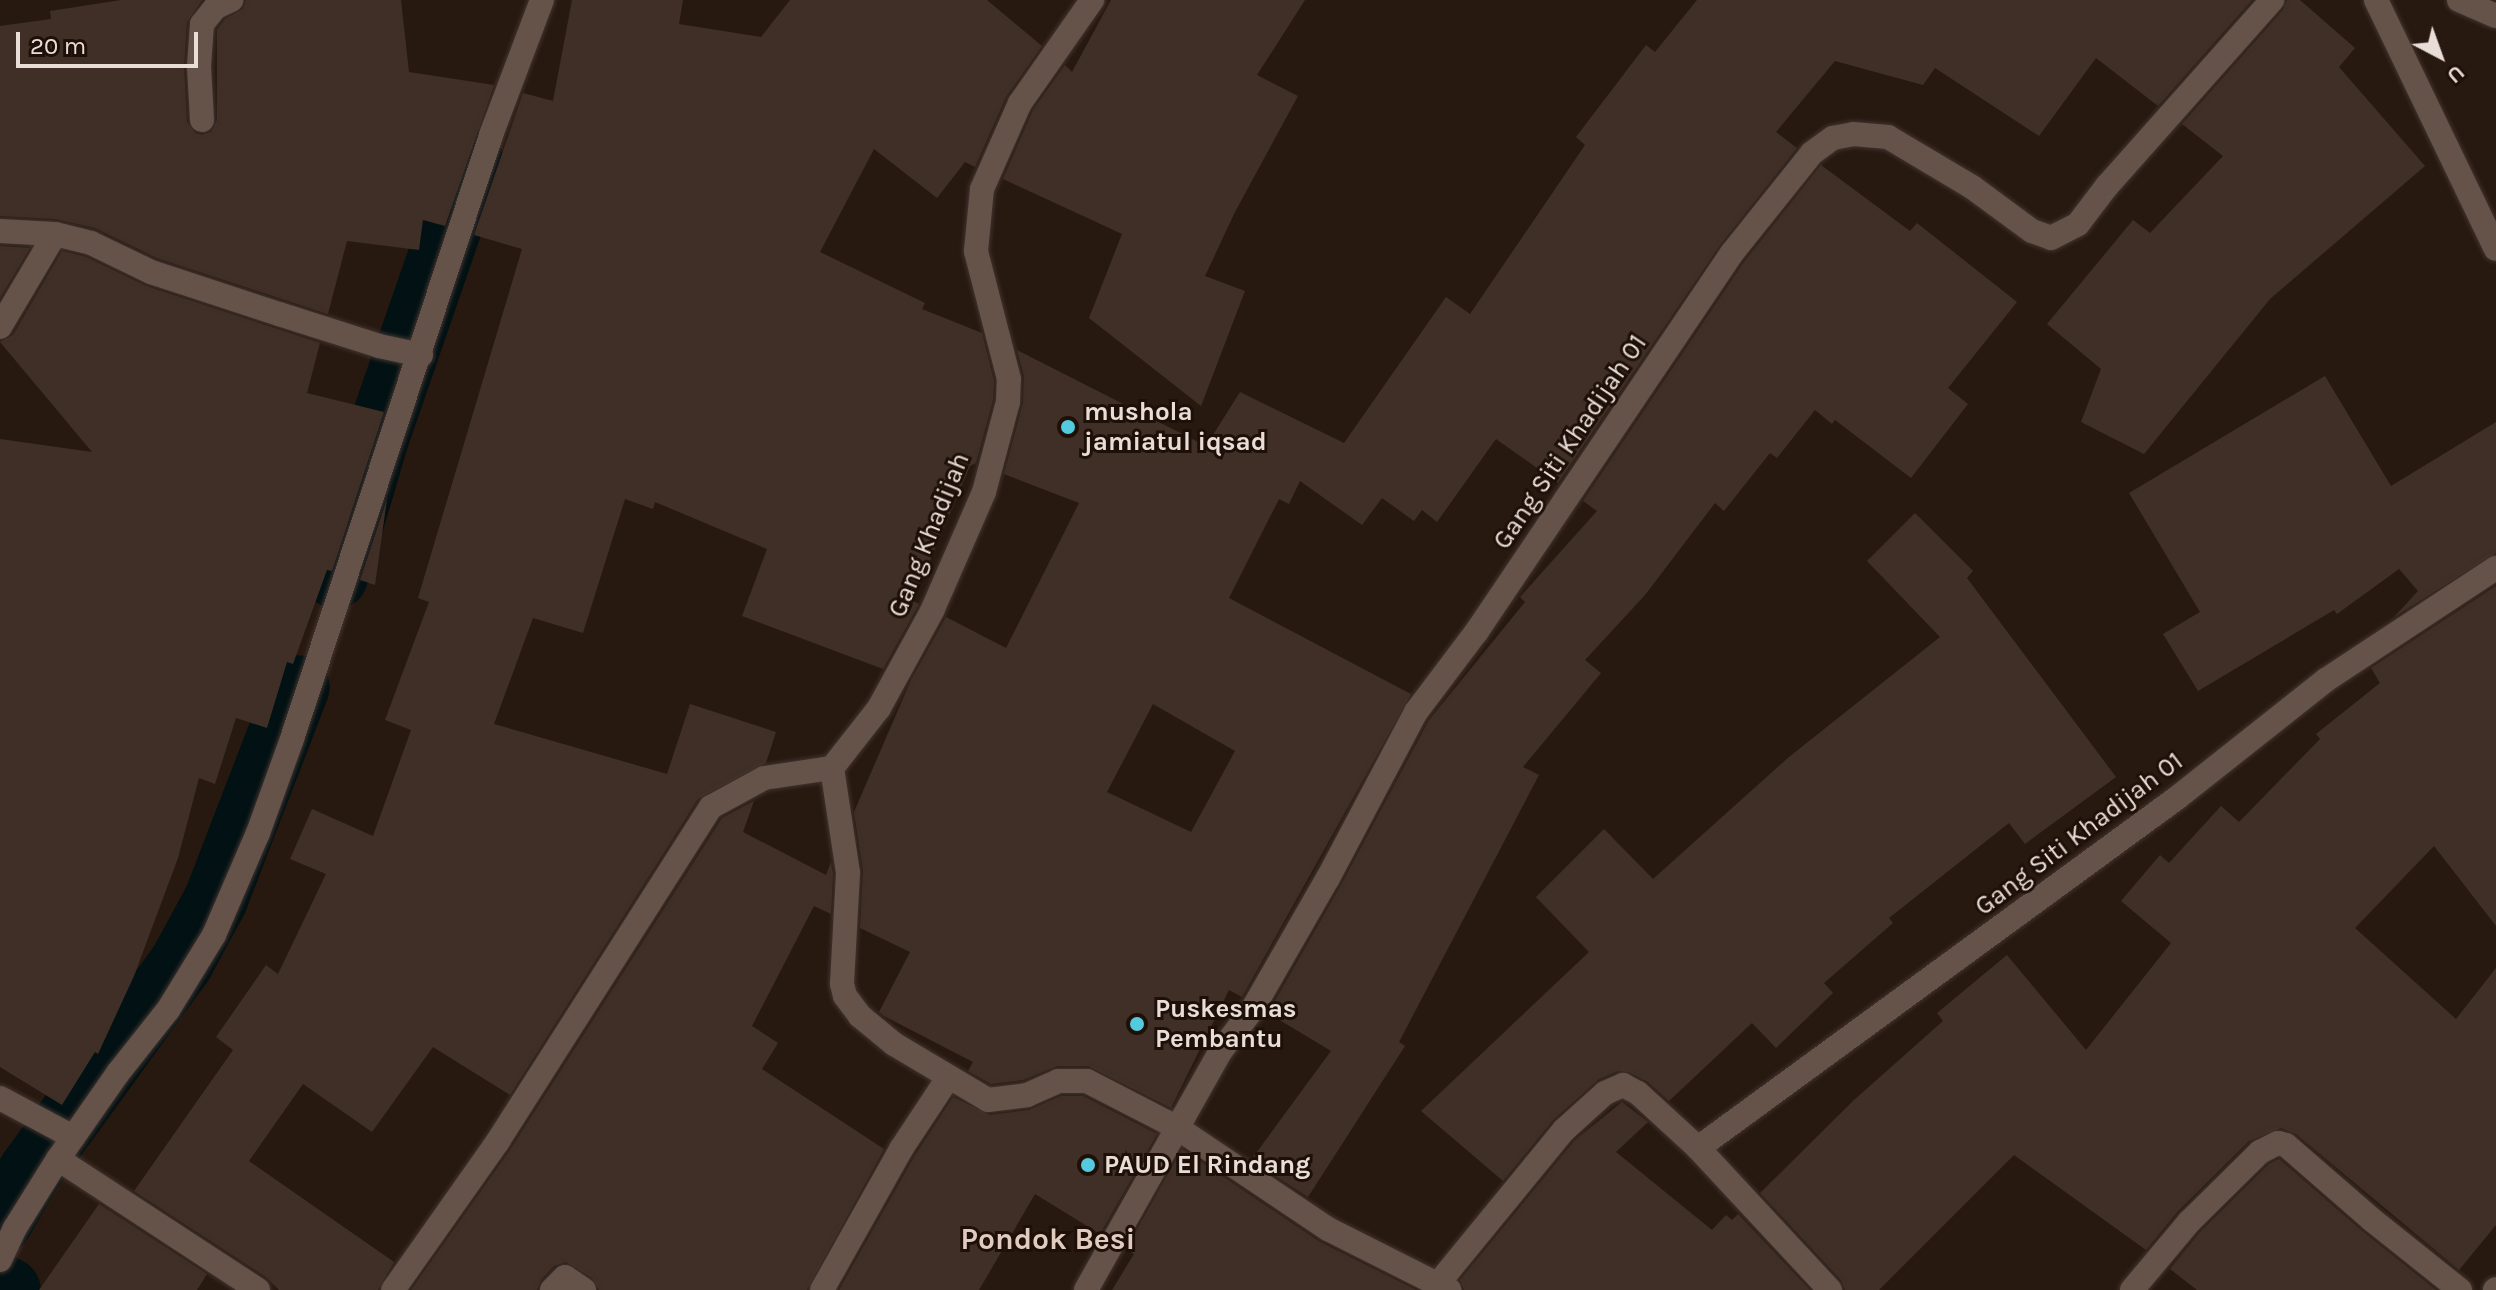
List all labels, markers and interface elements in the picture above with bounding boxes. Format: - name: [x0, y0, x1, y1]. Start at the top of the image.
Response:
- scale bar: [20, 16, 202, 66]
- north arrow: [2400, 16, 2480, 96]
- text: 20 m: [30, 32, 86, 60]
- text: U: [2441, 59, 2470, 89]
- street label: Gang Siti Khadijah 01: [1487, 329, 1653, 555]
- place label: mushola jamiatul iqsad: [1084, 396, 1267, 458]
- marker: mushola jamiatul iqsad: [1059, 418, 1077, 436]
- street label: Gang Khadijah: [882, 448, 976, 622]
- street label: Gang Siti Khadijah 01: [1969, 746, 2189, 922]
- place label: Puskesmas Pembantu: [1155, 993, 1297, 1054]
- marker: Puskesmas Pembantu: [1126, 1013, 1148, 1035]
- place label: PAUD El Rindang: [1104, 1149, 1310, 1181]
- marker: PAUD El Rindang: [1079, 1156, 1097, 1174]
- district label: Pondok Besi: [961, 1221, 1135, 1257]

